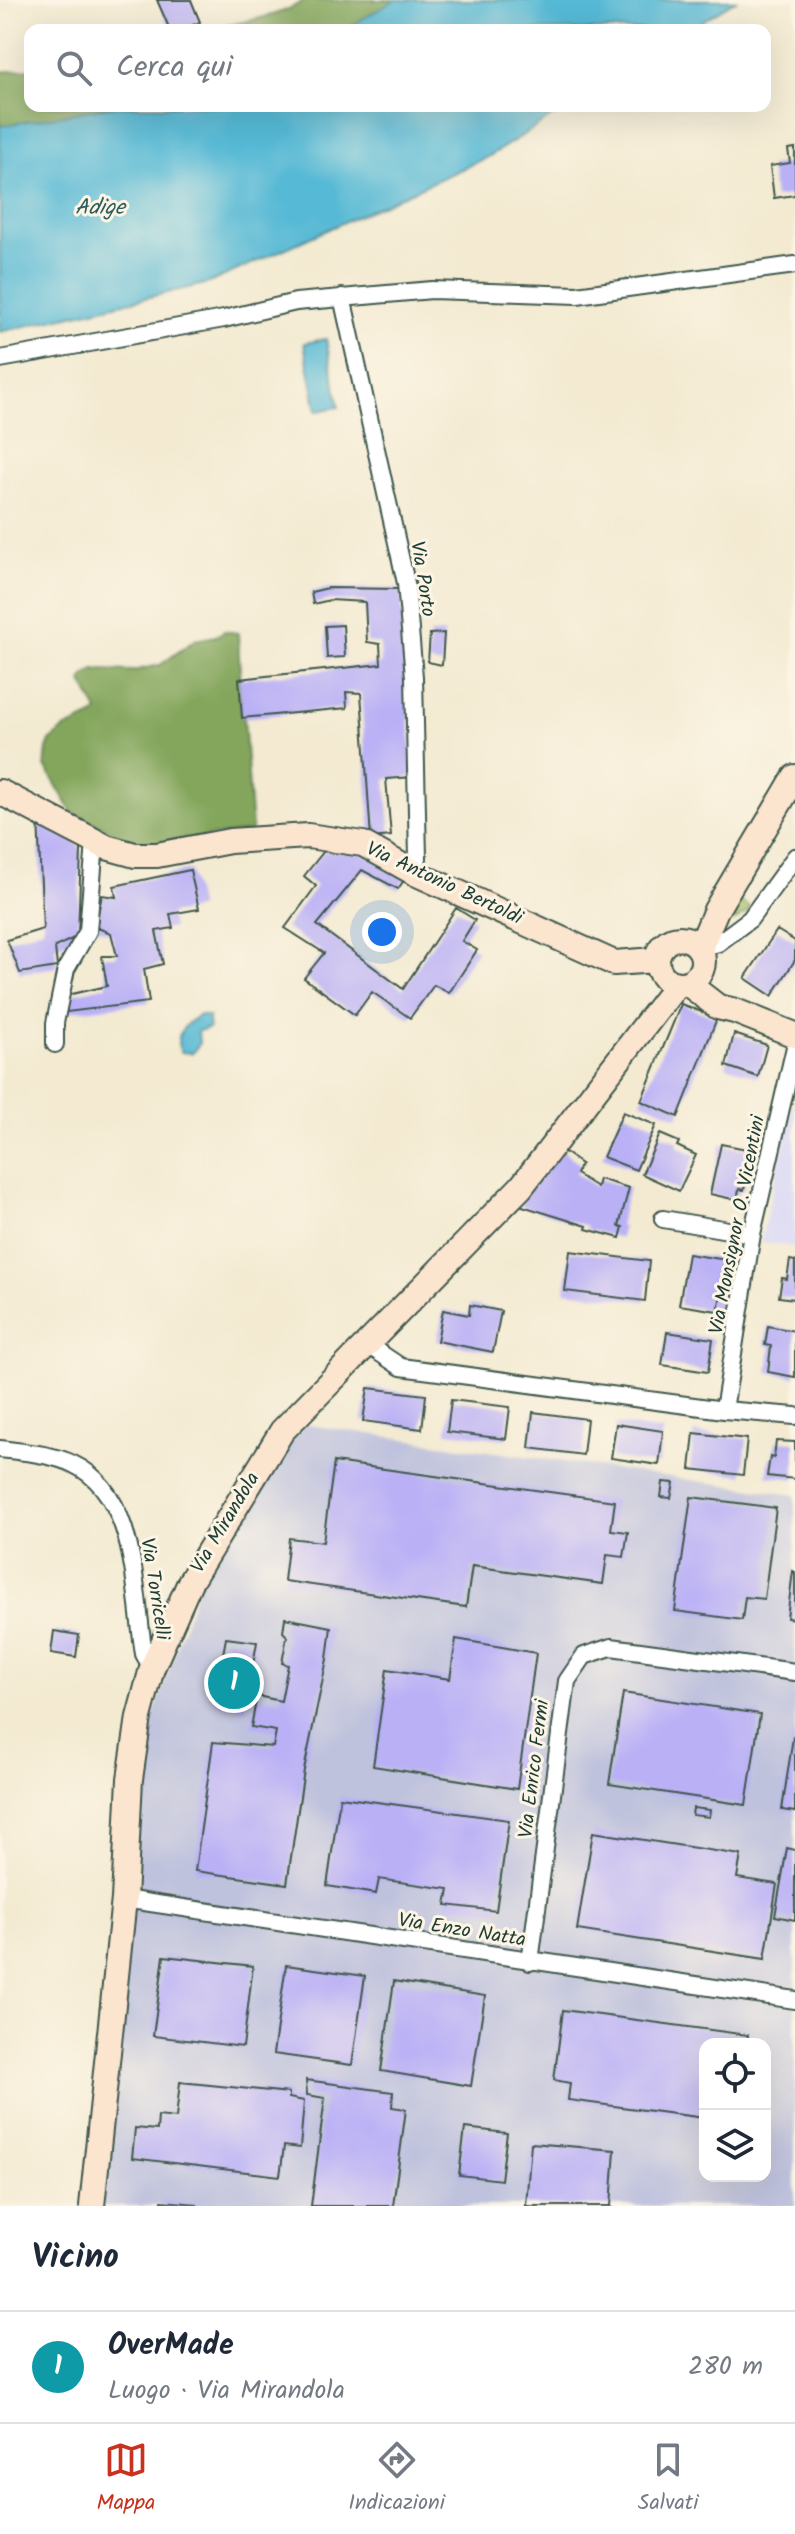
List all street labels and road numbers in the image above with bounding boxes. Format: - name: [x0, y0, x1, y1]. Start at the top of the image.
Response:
- street label: Via Porto: [400, 539, 444, 619]
- street label: Via Antonio Bertoldi: [360, 834, 529, 935]
- street label: Via Monsignor O. Vicentini: [701, 1112, 775, 1337]
- street label: Via Mirandola: [183, 1466, 269, 1580]
- street label: Via Torricelli: [130, 1536, 178, 1644]
- street label: Via Enrico Fermi: [511, 1697, 560, 1840]
- street label: Via Enzo Natta: [396, 1905, 528, 1957]

